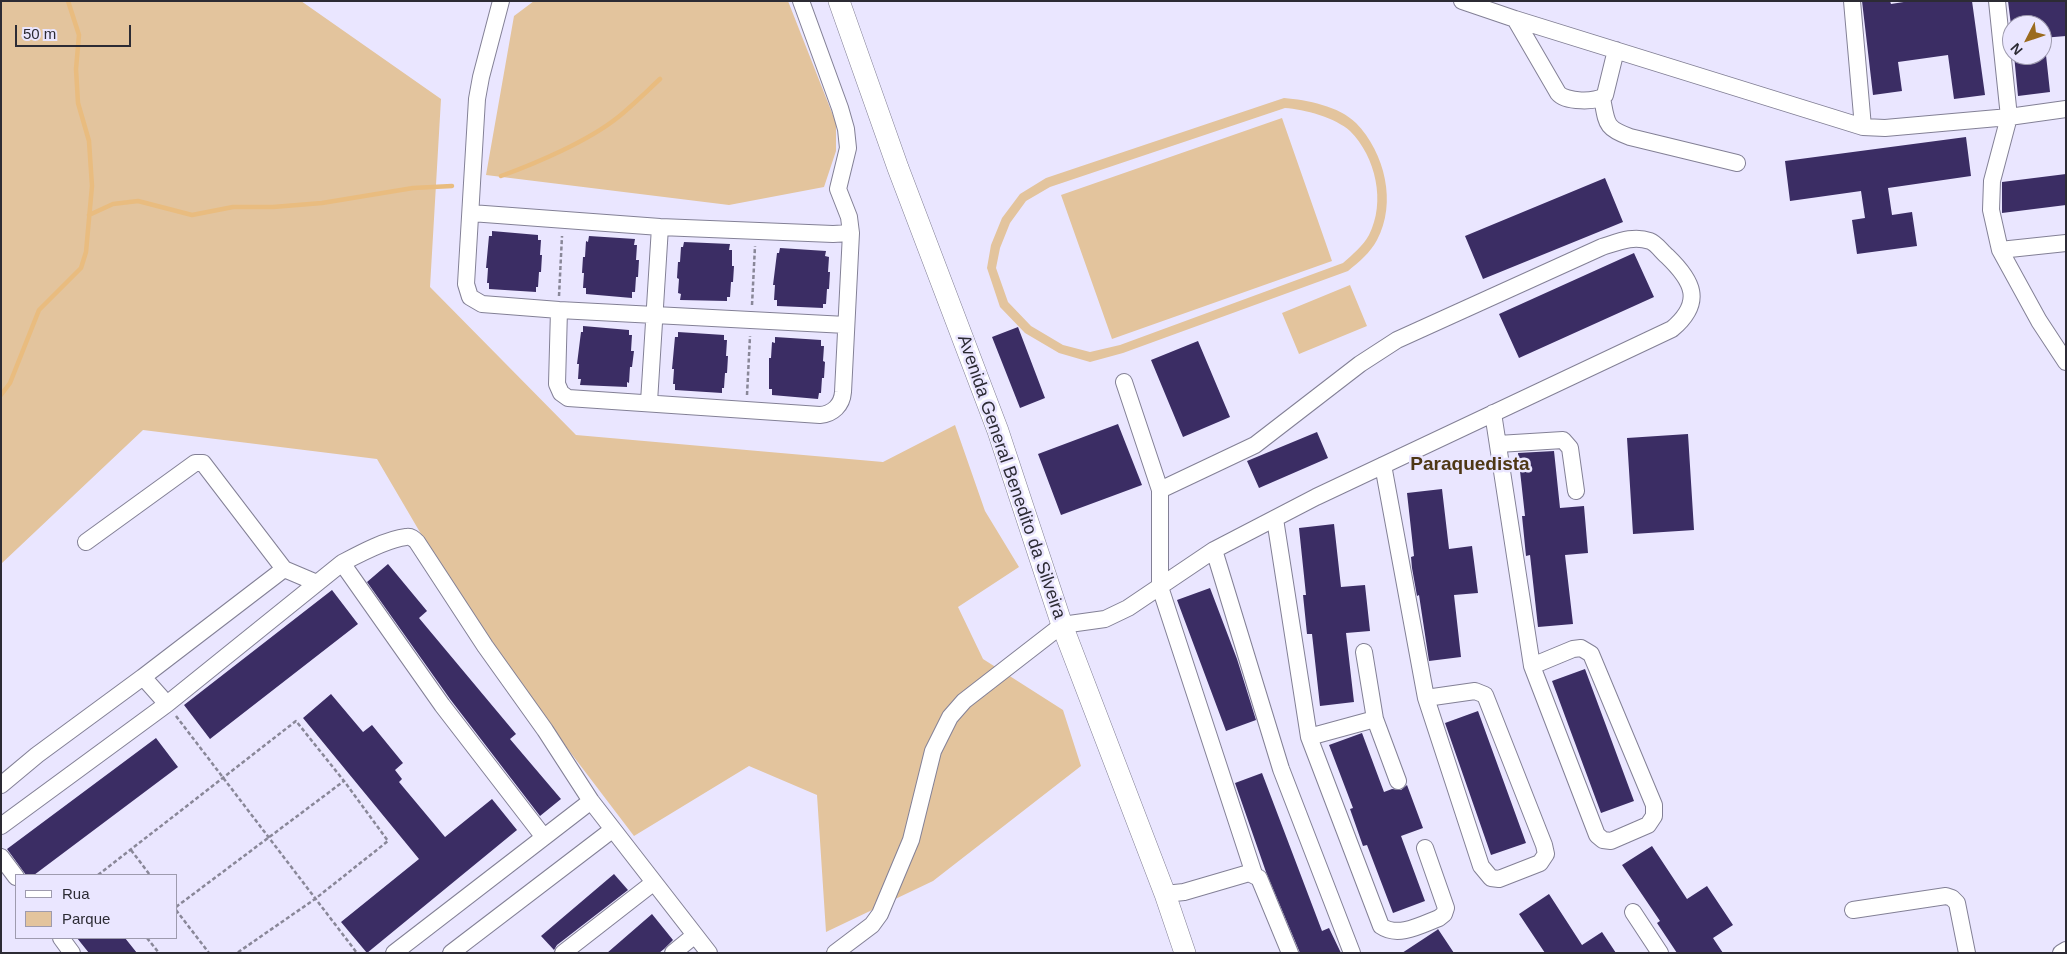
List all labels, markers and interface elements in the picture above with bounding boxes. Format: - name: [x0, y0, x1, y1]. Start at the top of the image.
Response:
- scale bar: [18, 15, 134, 47]
- north arrow: [2002, 15, 2052, 65]
- text: 50 m: [23, 25, 56, 42]
- text: N: [2007, 40, 2026, 58]
- street label: Avenida General Benedito da Silveira: [952, 332, 1070, 622]
- district label: Paraquedista: [1410, 454, 1530, 476]
- legend: [15, 874, 178, 939]
- text: Rua: [62, 885, 90, 902]
- text: Parque: [62, 910, 110, 927]

